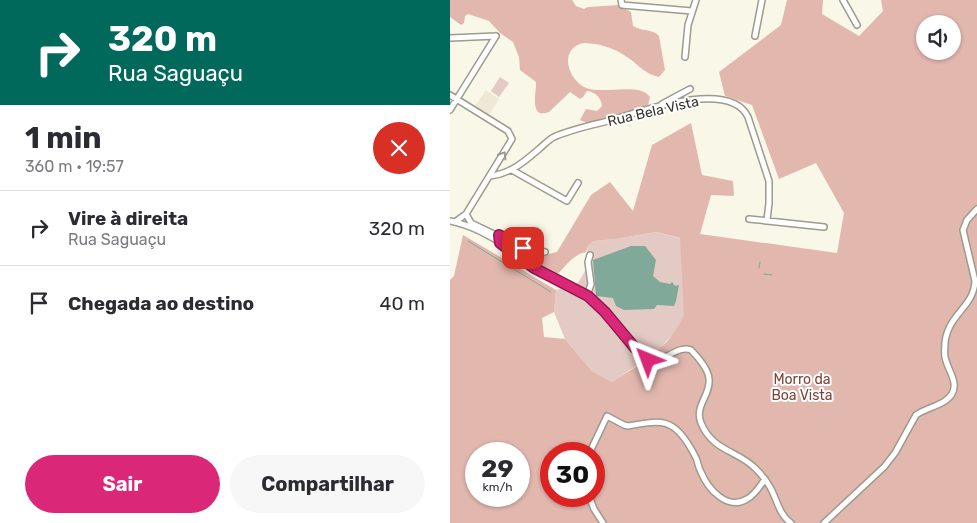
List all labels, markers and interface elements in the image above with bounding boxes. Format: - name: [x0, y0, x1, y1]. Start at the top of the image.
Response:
- map controls: [916, 15, 961, 60]
- button: sound: [916, 15, 961, 60]
- text: 320 m: [108, 18, 217, 60]
- icon: right: [25, 20, 90, 85]
- text: Rua Saguaçu: [108, 60, 243, 87]
- street label: Rua Bela Vista: [606, 93, 700, 130]
- text: 1 min: [25, 120, 102, 156]
- button: close: [373, 122, 425, 174]
- one-way arrow: [497, 151, 506, 160]
- text: 360 m · 19:57: [25, 157, 124, 176]
- text: Vire à direita: [68, 207, 188, 230]
- icon: right: [25, 214, 53, 242]
- text: 320 m: [369, 217, 425, 240]
- pin: [502, 227, 544, 269]
- text: Rua Saguaçu: [68, 230, 166, 249]
- icon: arrive: [509, 234, 537, 262]
- icon: arrive: [25, 289, 53, 317]
- text: Chegada ao destino: [68, 292, 254, 315]
- text: 40 m: [380, 292, 425, 315]
- position arrow: [621, 333, 673, 385]
- park label: Morro da Boa Vista: [771, 371, 833, 404]
- speed limit sign: 30: [540, 442, 605, 507]
- text: 29: [481, 454, 514, 483]
- button: Sair: [25, 455, 220, 513]
- button: Compartilhar: [230, 455, 425, 513]
- text: km/h: [483, 480, 512, 494]

